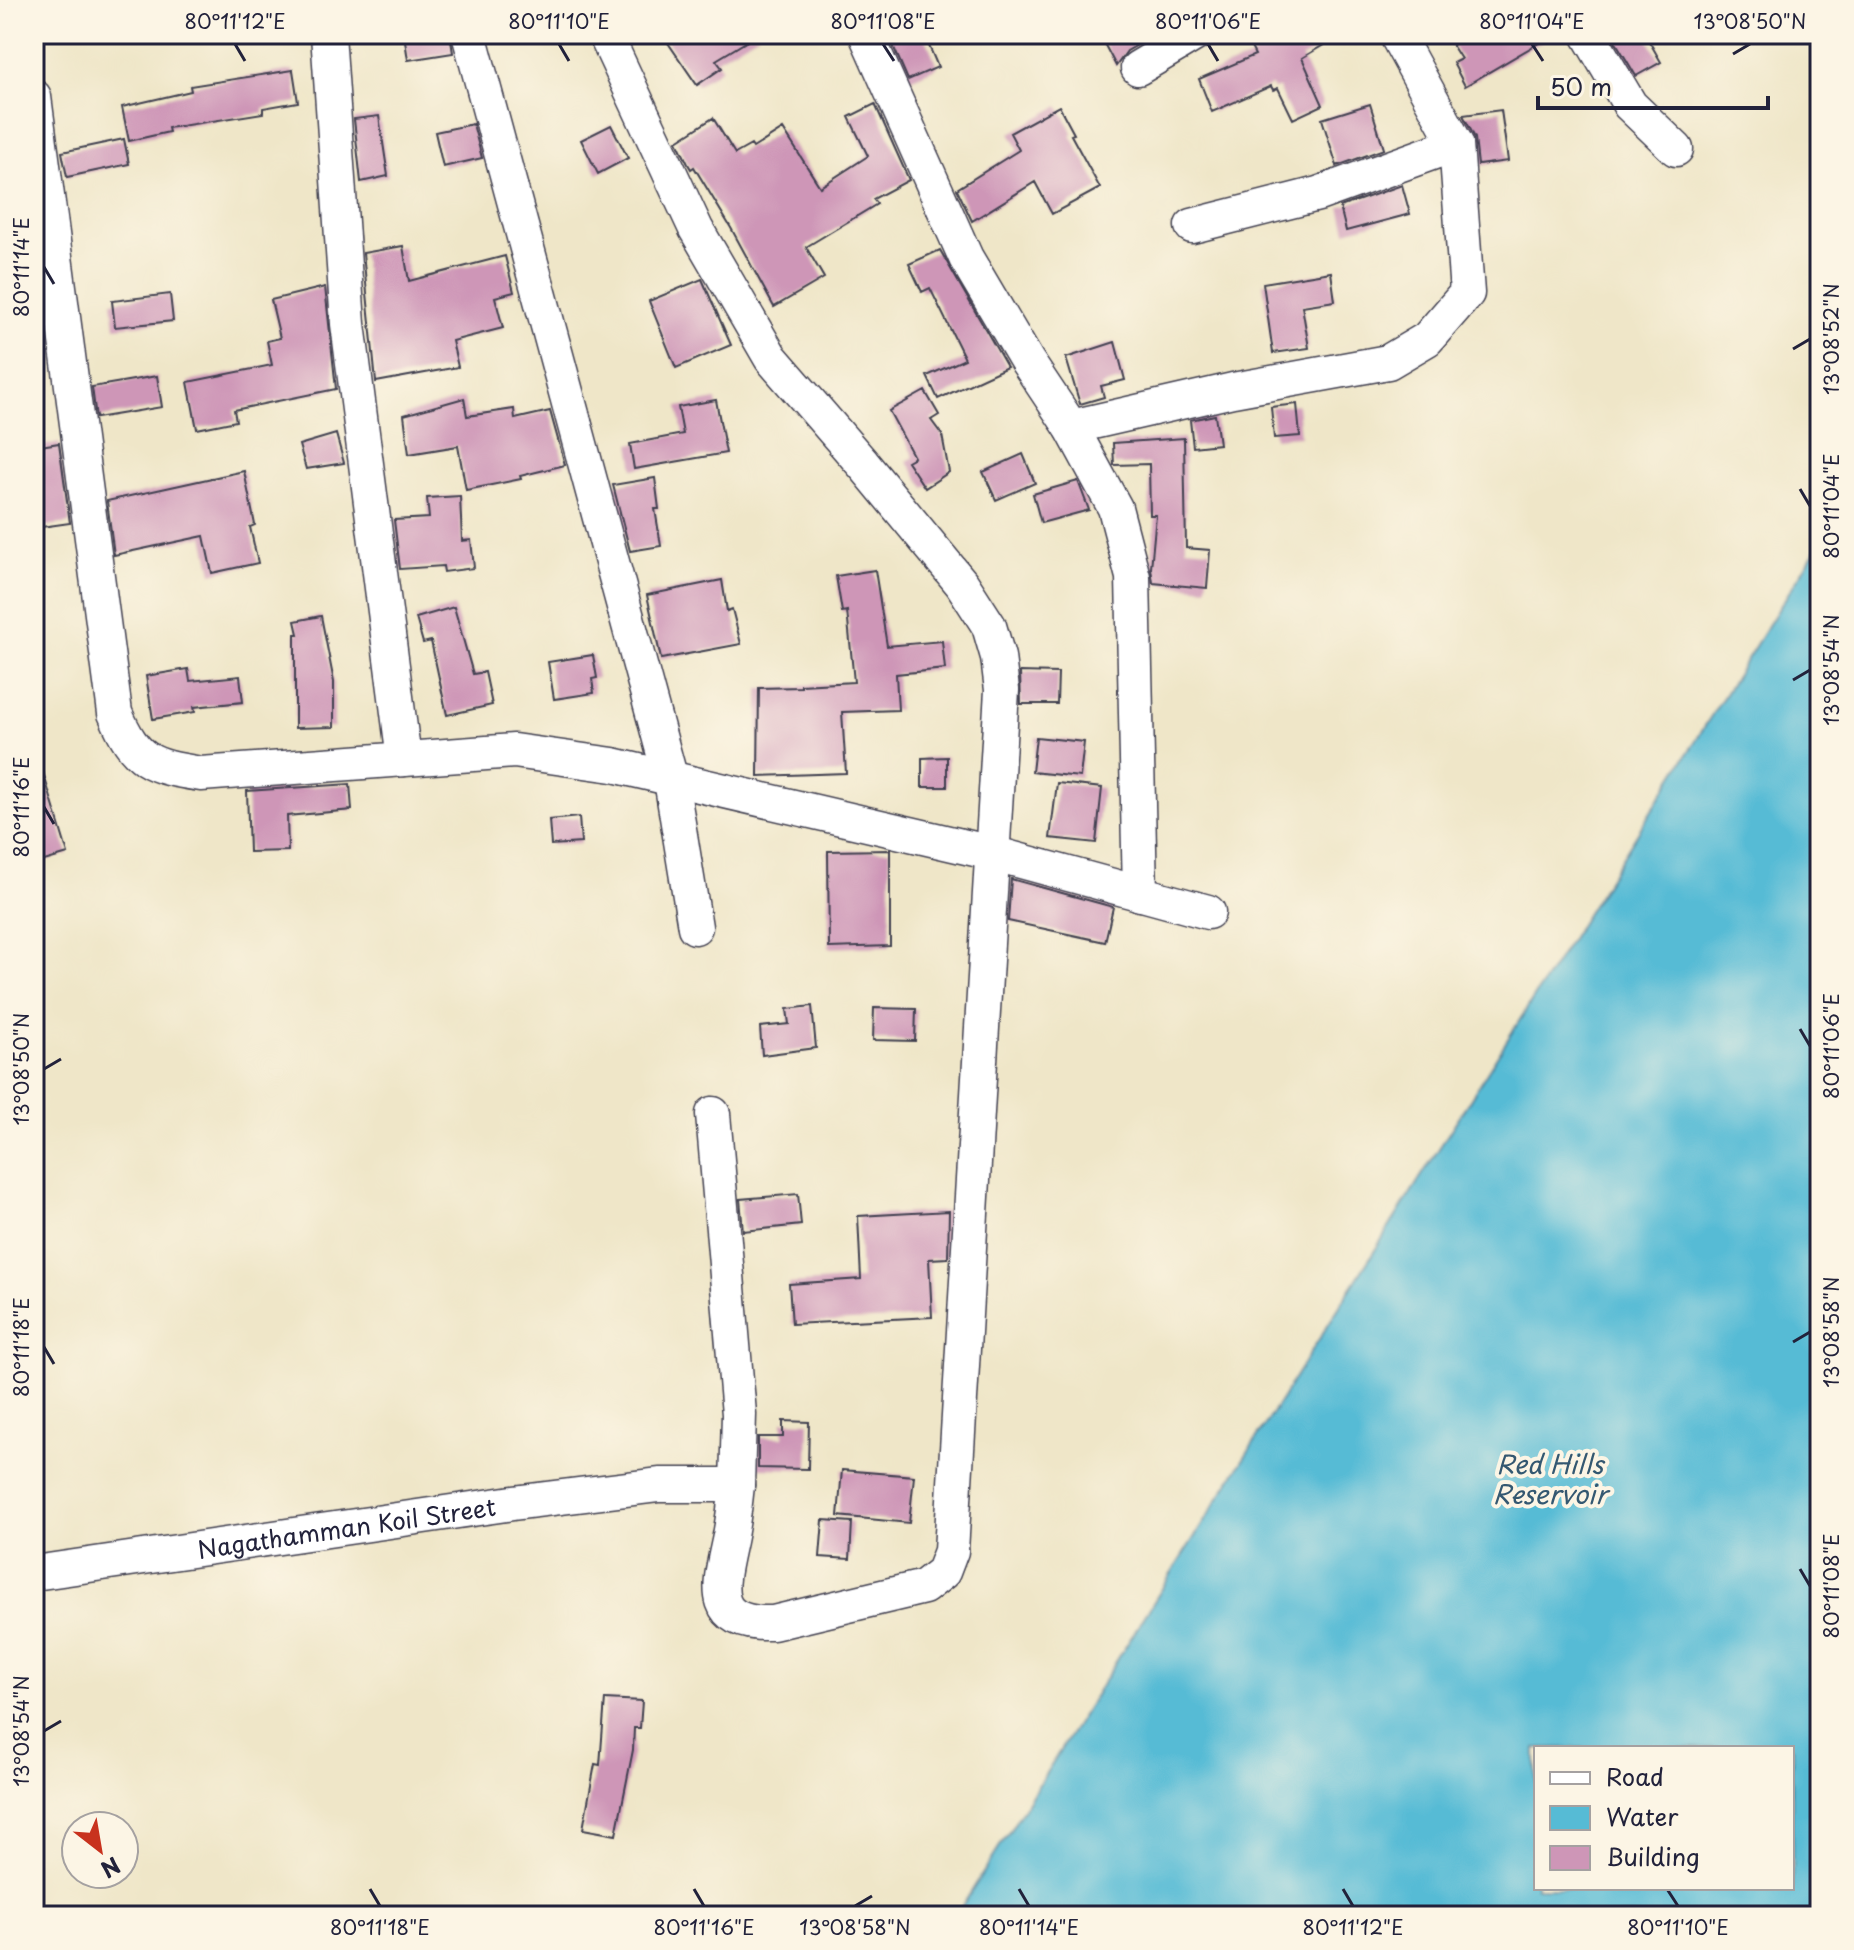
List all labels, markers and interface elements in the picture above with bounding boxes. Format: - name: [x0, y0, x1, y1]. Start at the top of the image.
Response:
- text: 80°11'12"E: [184, 6, 286, 36]
- text: 80°11'10"E: [508, 6, 610, 36]
- text: 80°11'08"E: [830, 6, 936, 36]
- text: 80°11'06"E: [1155, 6, 1261, 36]
- text: 80°11'04"E: [1479, 6, 1585, 36]
- text: 13°08'50"N: [1694, 6, 1806, 36]
- scale bar: [1538, 60, 1768, 110]
- text: 50 m: [1550, 68, 1612, 104]
- text: 80°11'14"E: [6, 217, 36, 317]
- text: 13°08'52"N: [1816, 283, 1846, 395]
- text: 80°11'04"E: [1816, 453, 1846, 559]
- text: 13°08'54"N: [1816, 614, 1846, 726]
- text: 80°11'16"E: [6, 757, 36, 857]
- text: 80°11'06"E: [1816, 993, 1846, 1099]
- text: 13°08'50"N: [6, 1013, 36, 1125]
- text: 13°08'58"N: [1816, 1276, 1846, 1388]
- text: 80°11'18"E: [6, 1297, 36, 1397]
- water label: Red Hills Reservoir: [1493, 1444, 1610, 1513]
- street label: Nagathamman Koil Street: [195, 1488, 498, 1567]
- text: 80°11'08"E: [1816, 1533, 1846, 1639]
- text: 13°08'54"N: [6, 1675, 36, 1787]
- legend: [1534, 1746, 1794, 1890]
- text: Road: [1606, 1758, 1664, 1794]
- text: Water: [1606, 1798, 1679, 1834]
- north arrow: [60, 1810, 140, 1890]
- text: Building: [1606, 1838, 1700, 1874]
- text: N: [95, 1850, 127, 1887]
- text: 80°11'18"E: [330, 1912, 430, 1942]
- text: 80°11'16"E: [654, 1912, 754, 1942]
- text: 13°08'58"N: [799, 1912, 911, 1942]
- text: 80°11'14"E: [979, 1912, 1079, 1942]
- text: 80°11'12"E: [1302, 1912, 1404, 1942]
- text: 80°11'10"E: [1627, 1912, 1729, 1942]

